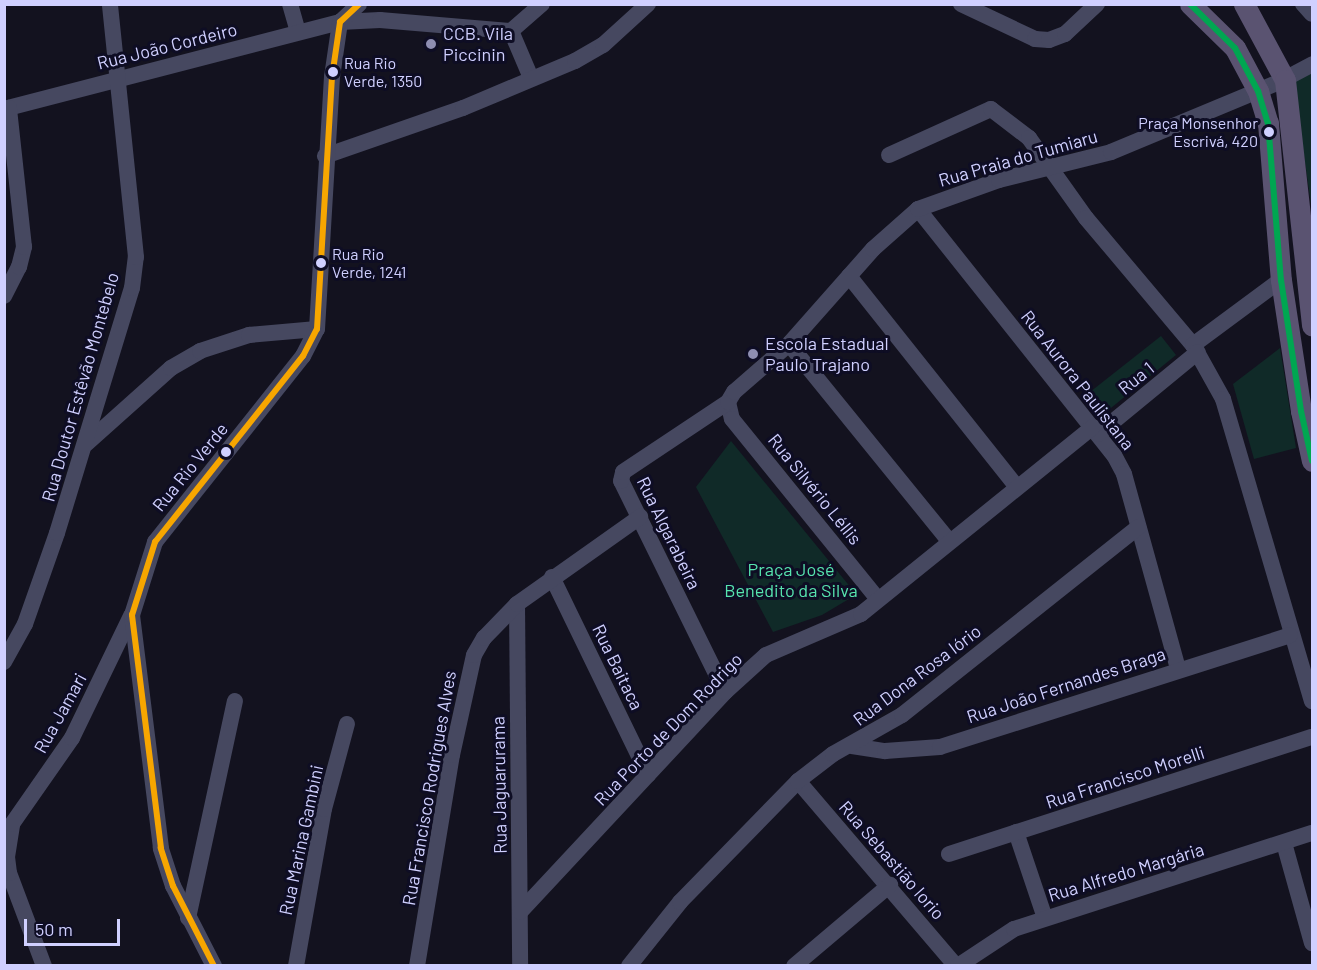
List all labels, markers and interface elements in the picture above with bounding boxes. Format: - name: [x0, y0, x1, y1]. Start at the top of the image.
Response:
- street label: Rua João Cordeiro: [95, 18, 239, 74]
- place label: CCB. Vila Piccinin: [443, 23, 513, 66]
- marker: CCB. Vila Piccinin: [424, 37, 438, 51]
- place label: Rua Rio Verde, 1350: [344, 53, 422, 91]
- marker: Rua Rio Verde, 1350: [327, 66, 339, 78]
- place label: Praça Monsenhor Escrivá, 420: [1138, 113, 1258, 151]
- street label: Rua Praia do Tumiaru: [936, 125, 1100, 191]
- marker: Praça Monsenhor Escrivá, 420: [1263, 126, 1275, 138]
- place label: Rua Rio Verde, 1241: [332, 244, 406, 282]
- marker: Rua Rio Verde, 1241: [315, 257, 327, 269]
- street label: Rua Doutor Estêvão Montebelo: [37, 270, 123, 504]
- street label: Rua Aurora Paulistana: [1017, 306, 1139, 454]
- place label: Escola Estadual Paulo Trajano: [765, 333, 889, 376]
- marker: Escola Estadual Paulo Trajano: [746, 347, 760, 361]
- street label: Rua 1: [1114, 357, 1158, 399]
- street label: Rua Rio Verde: [148, 418, 232, 516]
- street label: Rua Silvério Léllis: [764, 429, 866, 549]
- unlabelled marker: [220, 446, 232, 458]
- street label: Rua Algarabeira: [632, 473, 706, 593]
- park label: Praça José Benedito da Silva: [724, 559, 858, 602]
- street label: Rua Dona Rosa Iório: [849, 620, 985, 730]
- street label: Rua Baitaca: [588, 621, 648, 713]
- street label: Rua João Fernandes Braga: [964, 643, 1168, 727]
- street label: Rua Porto de Dom Rodrigo: [589, 648, 747, 810]
- street label: Rua Jamari: [29, 669, 91, 757]
- street label: Rua Francisco Rodrigues Alves: [398, 669, 460, 907]
- street label: Rua Jaguarurama: [487, 716, 511, 854]
- street label: Rua Francisco Morelli: [1043, 741, 1207, 813]
- street label: Rua Marina Gambini: [275, 763, 327, 917]
- street label: Rua Sebastião Iorio: [835, 796, 949, 924]
- street label: Rua Alfredo Margária: [1045, 838, 1207, 906]
- scale bar: [27, 907, 123, 945]
- text: 50 m: [35, 918, 73, 940]

